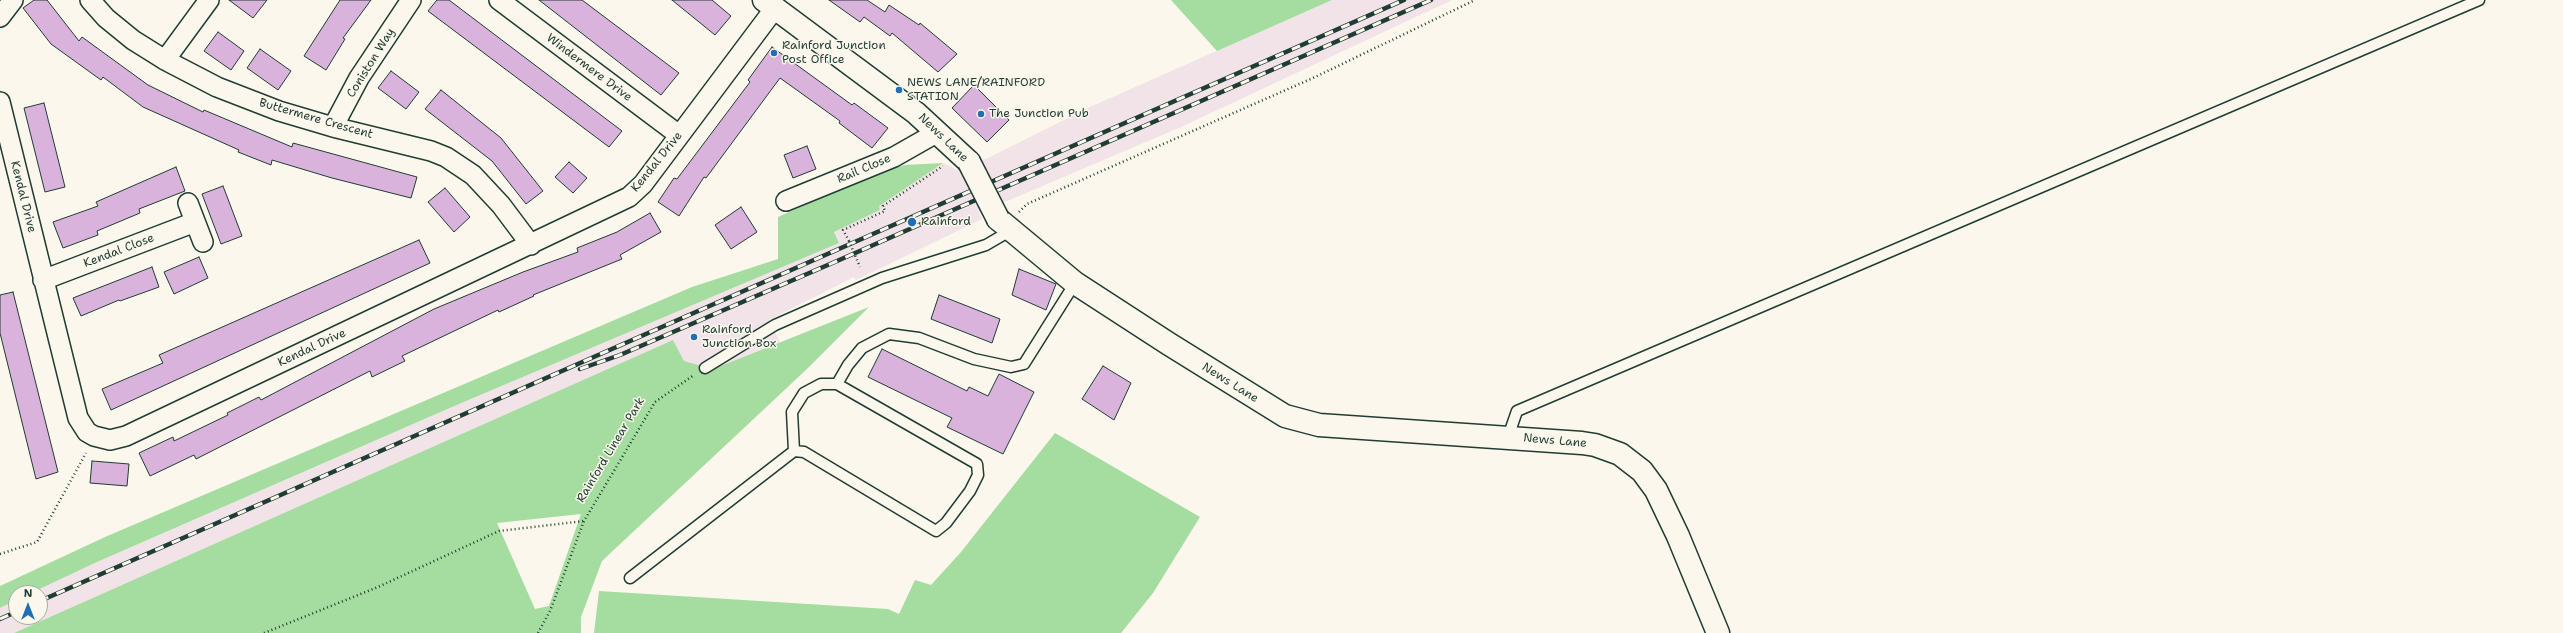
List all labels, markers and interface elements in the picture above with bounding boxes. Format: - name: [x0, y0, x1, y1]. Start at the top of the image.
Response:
- street label: Coniston Way: [344, 26, 398, 100]
- street label: Windermere Drive: [543, 31, 635, 105]
- place label: Rainford Junction Post Office: [782, 39, 886, 67]
- marker: Rainford Junction Post Office: [769, 48, 779, 58]
- place label: NEWS LANE/RAINFORD STATION: [907, 76, 1045, 104]
- marker: NEWS LANE/RAINFORD STATION: [894, 85, 904, 95]
- street label: Buttermere Crescent: [257, 96, 375, 142]
- place label: The Junction Pub: [989, 107, 1089, 121]
- marker: The Junction Pub: [976, 109, 986, 119]
- street label: News Lane: [915, 111, 971, 165]
- street label: Kendal Drive: [628, 129, 686, 195]
- street label: Rail Close: [835, 151, 893, 187]
- street label: Kendal Drive: [7, 160, 39, 234]
- place label: Rainford: [921, 215, 971, 229]
- marker: Rainford: [906, 216, 918, 228]
- street label: Kendal Close: [82, 231, 156, 271]
- place label: Rainford Junction Box: [702, 323, 776, 351]
- street label: Kendal Drive: [276, 326, 348, 370]
- marker: Rainford Junction Box: [689, 332, 699, 342]
- street label: News Lane: [1199, 360, 1261, 406]
- street label: Rainford Linear Park: [574, 395, 648, 505]
- street label: News Lane: [1523, 431, 1587, 451]
- north arrow: [8, 585, 48, 625]
- text: N: [24, 586, 32, 601]

